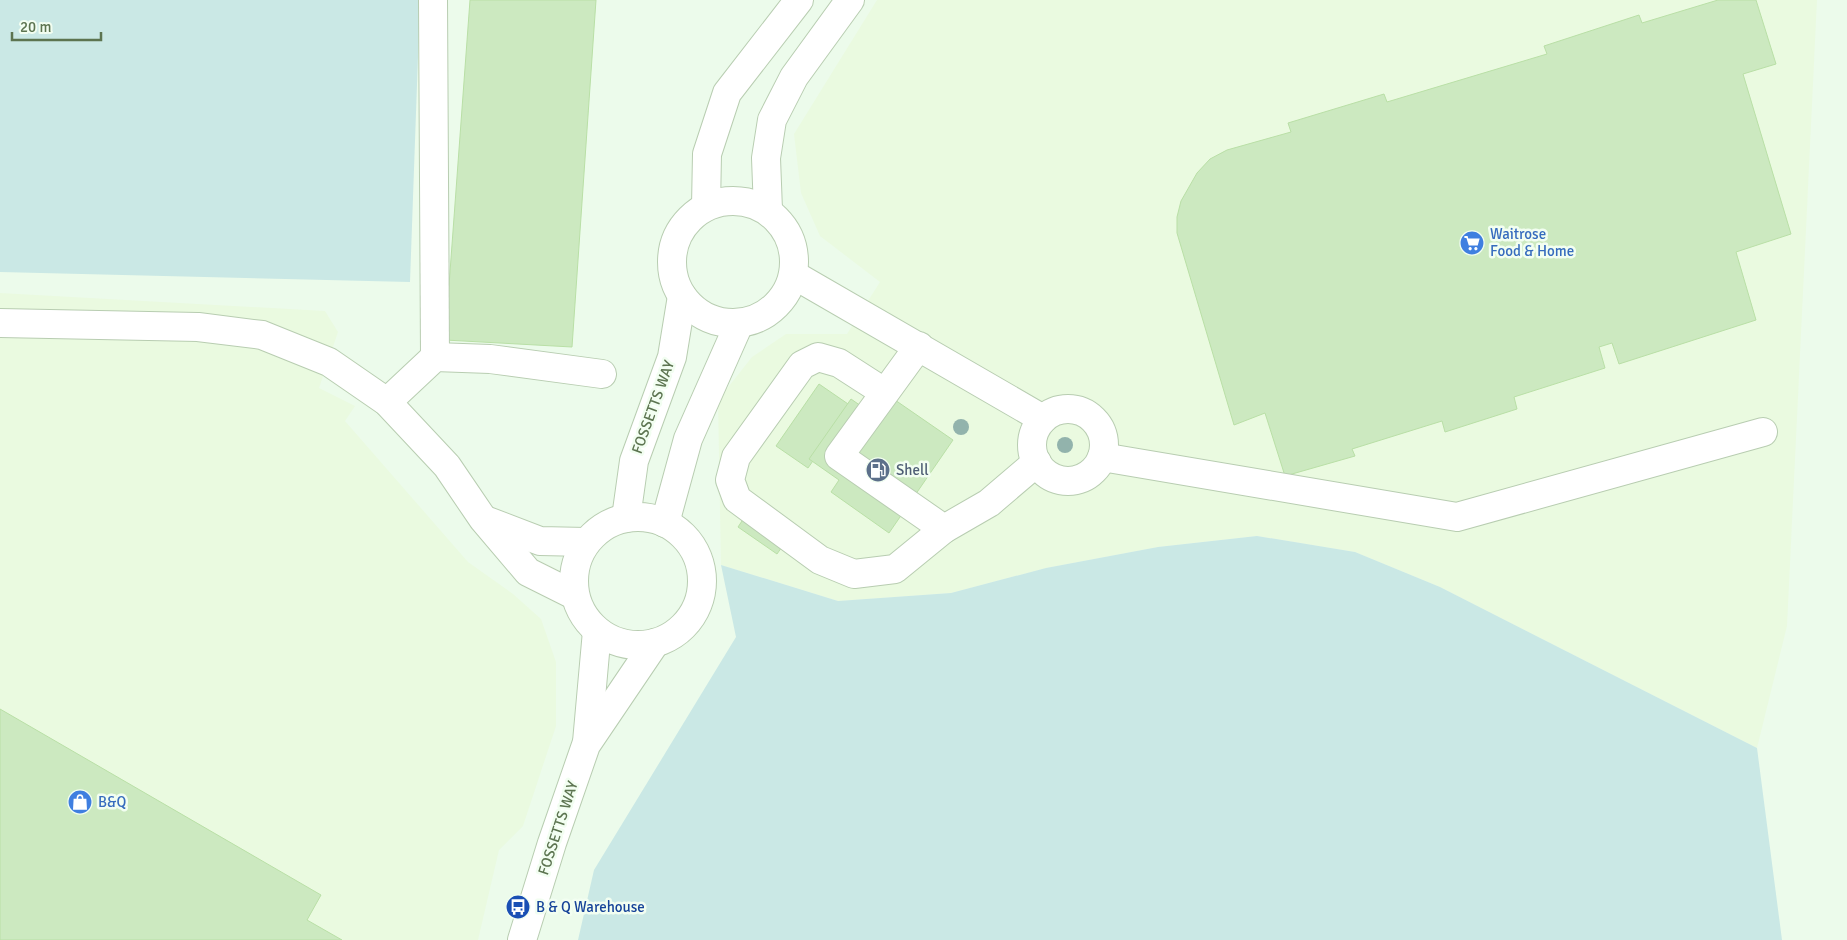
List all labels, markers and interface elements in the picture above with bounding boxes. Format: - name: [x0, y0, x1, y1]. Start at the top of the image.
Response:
- scale bar: [12, 10, 101, 42]
- text: 20 m: [20, 18, 51, 36]
- place label: Waitrose Food & Home: [1490, 225, 1574, 260]
- supermarket icon: Waitrose Food & Home: [1459, 230, 1485, 256]
- street label: FOSSETTS WAY: [628, 357, 678, 456]
- fuel station icon: Shell: [865, 457, 891, 483]
- place label: Shell: [896, 461, 929, 479]
- street label: FOSSETTS WAY: [534, 778, 582, 877]
- shop icon: B&Q: [67, 789, 93, 815]
- place label: B&Q: [98, 793, 126, 811]
- bus stop icon: B & Q Warehouse: [505, 894, 531, 920]
- place label: B & Q Warehouse: [536, 898, 645, 916]

